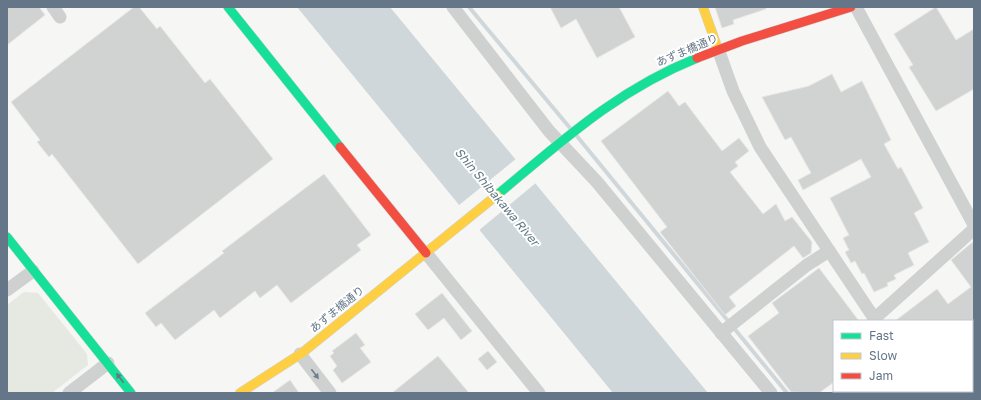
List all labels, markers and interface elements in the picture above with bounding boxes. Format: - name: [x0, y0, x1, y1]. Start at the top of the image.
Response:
- street label: あずま橋通り: [654, 31, 720, 68]
- water label: Shin Shibakawa River: [452, 145, 544, 250]
- street label: あずま橋通り: [307, 283, 366, 334]
- legend: [833, 320, 973, 392]
- text: Fast: [869, 328, 894, 343]
- text: Slow: [869, 348, 897, 363]
- one-way arrow: [311, 368, 319, 379]
- text: Jam: [869, 368, 893, 383]
- one-way arrow: [115, 372, 124, 383]

